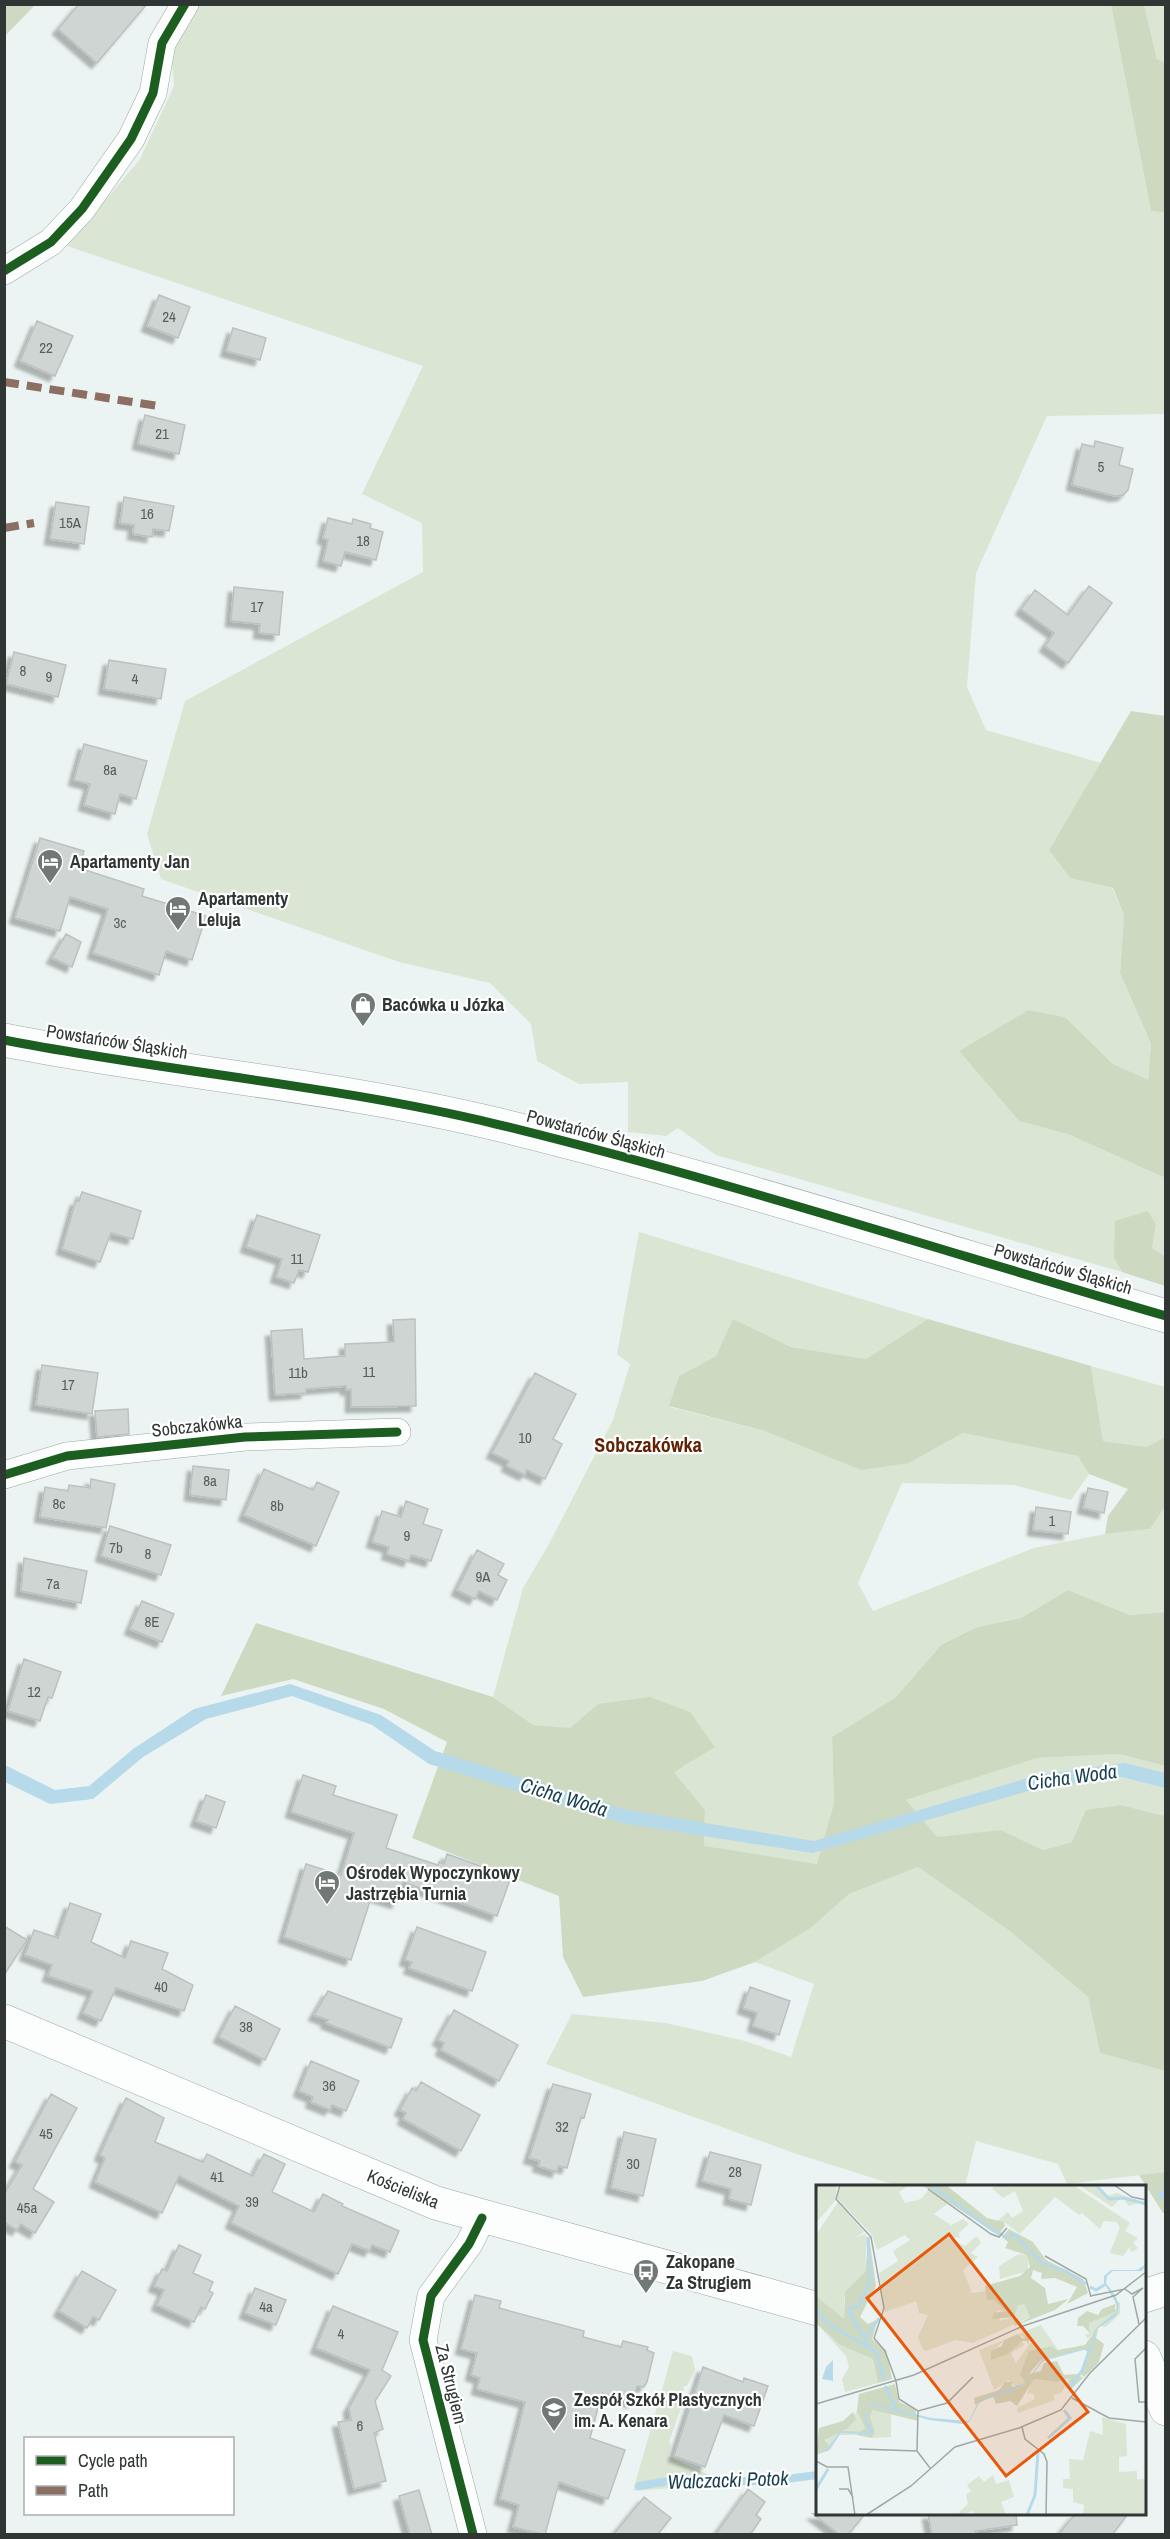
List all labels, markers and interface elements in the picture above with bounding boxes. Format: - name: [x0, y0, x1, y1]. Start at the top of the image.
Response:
- house number: 24: [162, 306, 176, 327]
- house number: 22: [39, 337, 53, 358]
- house number: 21: [155, 423, 169, 444]
- house number: 5: [1098, 456, 1105, 477]
- house number: 16: [140, 503, 154, 524]
- house number: 15A: [59, 512, 82, 533]
- house number: 18: [356, 530, 370, 551]
- house number: 17: [250, 596, 264, 617]
- house number: 8: [20, 660, 27, 681]
- house number: 9: [46, 666, 53, 687]
- house number: 4: [132, 668, 139, 689]
- house number: 8a: [103, 759, 117, 780]
- hotel icon: Apartamenty Jan: [35, 847, 65, 885]
- place label: Apartamenty Jan: [70, 849, 190, 874]
- place label: Apartamenty Leluja: [198, 886, 289, 932]
- hotel icon: Apartamenty Leluja: [163, 894, 193, 932]
- house number: 3c: [114, 912, 127, 933]
- shop icon: Bacówka u Józka: [348, 990, 378, 1028]
- place label: Bacówka u Józka: [382, 992, 505, 1017]
- street label: Powstańców Śląskich: [45, 1018, 190, 1065]
- street label: Powstańców Śląskich: [524, 1103, 668, 1164]
- street label: Powstańców Śląskich: [991, 1237, 1135, 1300]
- house number: 11: [291, 1248, 304, 1269]
- house number: 11: [363, 1361, 376, 1382]
- house number: 11b: [288, 1362, 308, 1383]
- house number: 17: [61, 1374, 75, 1395]
- street label: Sobczakówka: [150, 1408, 244, 1443]
- house number: 10: [518, 1427, 532, 1448]
- district label: Sobczakówka: [594, 1431, 702, 1458]
- house number: 8a: [203, 1470, 217, 1491]
- house number: 8c: [53, 1493, 66, 1514]
- house number: 8b: [270, 1495, 284, 1516]
- house number: 1: [1049, 1510, 1056, 1531]
- house number: 9: [404, 1525, 411, 1546]
- house number: 7b: [109, 1537, 123, 1558]
- house number: 8: [145, 1543, 152, 1564]
- house number: 9A: [475, 1566, 491, 1587]
- house number: 7a: [46, 1573, 60, 1594]
- house number: 8E: [144, 1611, 160, 1632]
- house number: 12: [27, 1681, 41, 1702]
- water label: Cicha Woda: [1026, 1757, 1118, 1796]
- water label: Cicha Woda: [517, 1770, 611, 1823]
- place label: Ośrodek Wypoczynkowy Jastrzębia Turnia: [346, 1860, 520, 1906]
- hotel icon: Ośrodek Wypoczynkowy Jastrzębia Turnia: [312, 1868, 342, 1906]
- house number: 40: [154, 1976, 168, 1997]
- house number: 38: [239, 2016, 253, 2037]
- house number: 36: [322, 2075, 336, 2096]
- house number: 32: [555, 2116, 569, 2137]
- house number: 45: [39, 2123, 53, 2144]
- house number: 30: [626, 2153, 640, 2174]
- house number: 28: [728, 2161, 742, 2182]
- street label: Kościeliska: [364, 2163, 443, 2214]
- house number: 41: [210, 2166, 224, 2187]
- inset map: [816, 2185, 1146, 2515]
- house number: 39: [245, 2191, 259, 2212]
- house number: 45a: [17, 2197, 37, 2218]
- place label: Zakopane Za Strugiem: [666, 2249, 751, 2295]
- bus stop icon: Zakopane Za Strugiem: [631, 2257, 661, 2295]
- house number: 4a: [259, 2296, 273, 2317]
- house number: 4: [338, 2323, 345, 2344]
- street label: Za Strugiem: [430, 2341, 473, 2426]
- place label: Zespół Szkół Plastycznych im. A. Kenara: [574, 2387, 762, 2433]
- school or university icon: Zespół Szkół Plastycznych im. A. Kenara: [539, 2395, 569, 2433]
- house number: 6: [357, 2415, 364, 2436]
- legend: [24, 2437, 234, 2515]
- text: Cycle path: [78, 2448, 148, 2473]
- water label: Walczacki Potok: [667, 2464, 790, 2495]
- text: Path: [78, 2478, 108, 2503]

